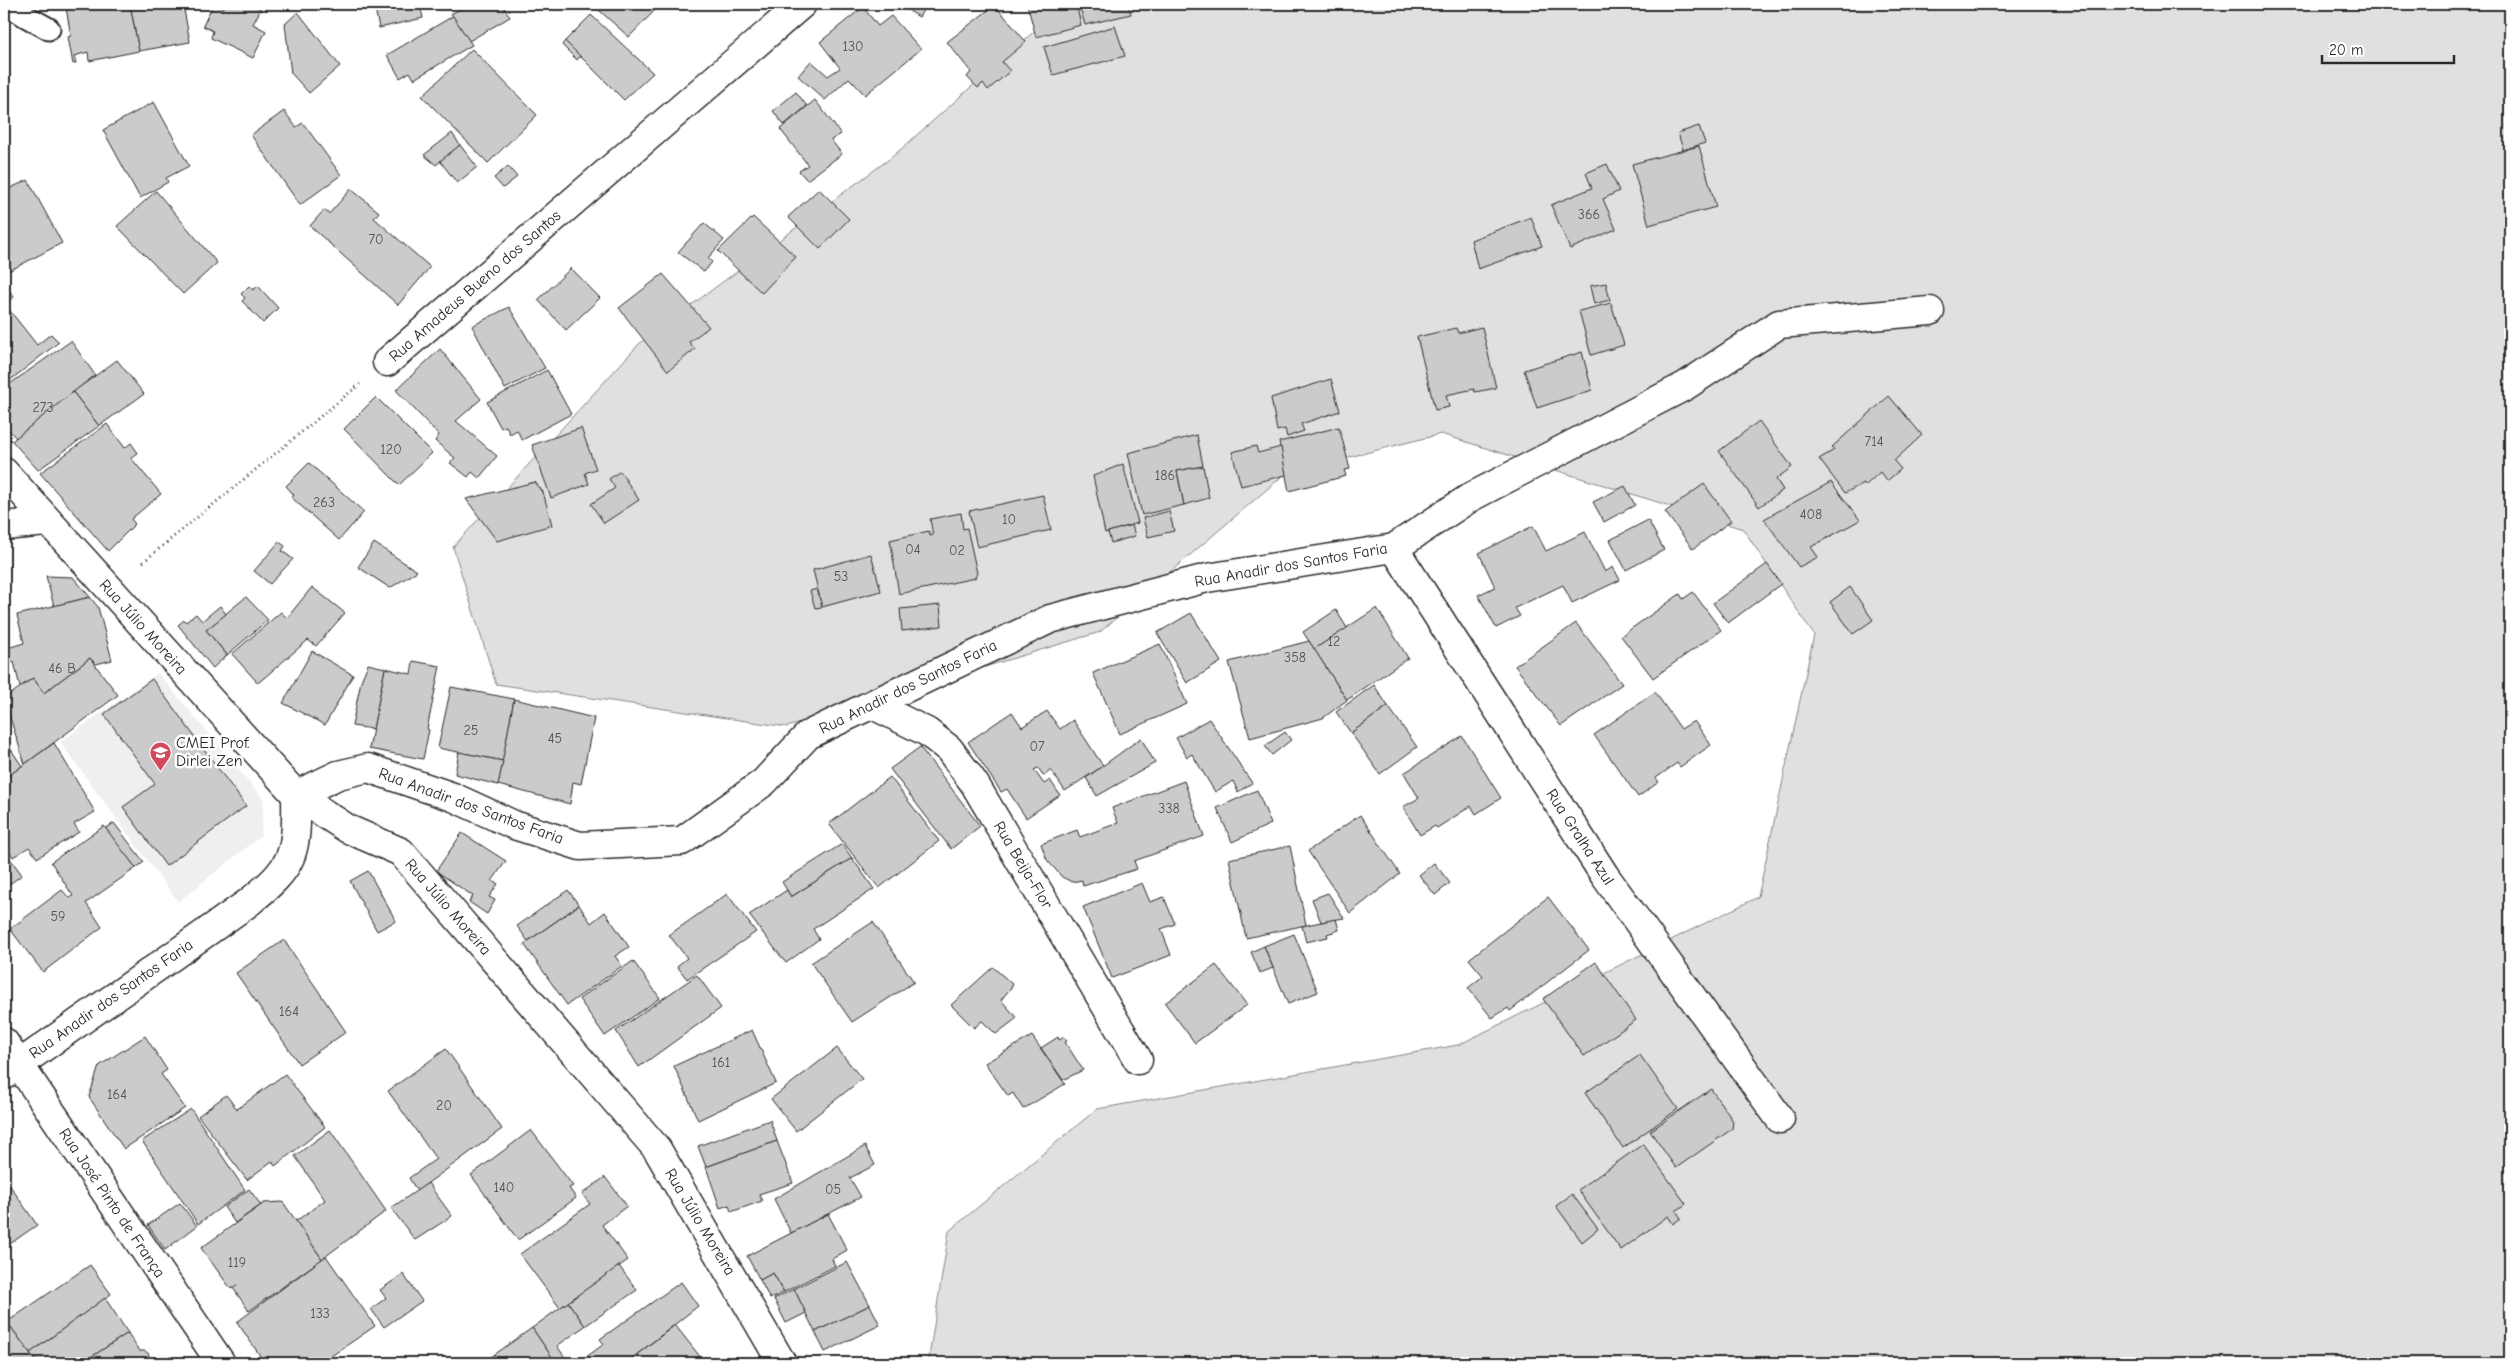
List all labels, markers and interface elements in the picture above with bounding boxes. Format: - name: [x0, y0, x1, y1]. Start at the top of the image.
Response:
- scale bar: [2322, 32, 2454, 64]
- house number: 130: [842, 38, 864, 55]
- text: 20 m: [2329, 41, 2363, 59]
- street label: Rua Amadeus Bueno dos Santos: [386, 206, 565, 365]
- house number: 366: [1578, 206, 1600, 223]
- house number: 70: [368, 231, 384, 248]
- house number: 273: [33, 399, 54, 416]
- house number: 714: [1865, 433, 1884, 450]
- house number: 120: [380, 441, 402, 458]
- house number: 186: [1155, 467, 1175, 484]
- house number: 263: [313, 494, 335, 511]
- house number: 408: [1800, 506, 1822, 523]
- house number: 10: [1002, 511, 1016, 528]
- street label: Rua Anadir dos Santos Faria: [1193, 539, 1389, 591]
- house number: 04: [905, 541, 921, 558]
- house number: 02: [949, 542, 965, 559]
- house number: 53: [834, 568, 848, 585]
- street label: Rua Júlio Moreira: [96, 576, 190, 678]
- house number: 12: [1328, 633, 1340, 650]
- street label: Rua Anadir dos Santos Faria: [816, 636, 1000, 738]
- house number: 358: [1284, 649, 1306, 666]
- house number: 46 B: [48, 660, 76, 677]
- house number: 25: [464, 722, 478, 739]
- house number: 45: [548, 730, 562, 747]
- place label: CMEI Prof. Dirlei Zen: [176, 734, 250, 770]
- house number: 07: [1029, 738, 1045, 755]
- school or university icon: CMEI Prof. Dirlei Zen: [148, 740, 172, 771]
- street label: Rua Anadir dos Santos Faria: [376, 764, 566, 848]
- street label: Rua Gralha Azul: [1542, 786, 1618, 888]
- house number: 338: [1158, 800, 1180, 817]
- street label: Rua Beija-Flor: [990, 818, 1057, 913]
- street label: Rua Júlio Moreira: [401, 855, 495, 959]
- house number: 59: [50, 908, 66, 925]
- street label: Rua Anadir dos Santos Faria: [26, 936, 196, 1062]
- house number: 164: [279, 1003, 299, 1020]
- house number: 161: [712, 1054, 730, 1071]
- house number: 164: [107, 1086, 127, 1103]
- house number: 20: [436, 1097, 452, 1114]
- street label: Rua José Pinto de França: [55, 1125, 169, 1281]
- street label: Rua Júlio Moreira: [661, 1165, 739, 1279]
- house number: 140: [494, 1179, 514, 1196]
- house number: 05: [825, 1181, 841, 1198]
- house number: 119: [228, 1254, 246, 1271]
- house number: 133: [310, 1305, 330, 1322]

